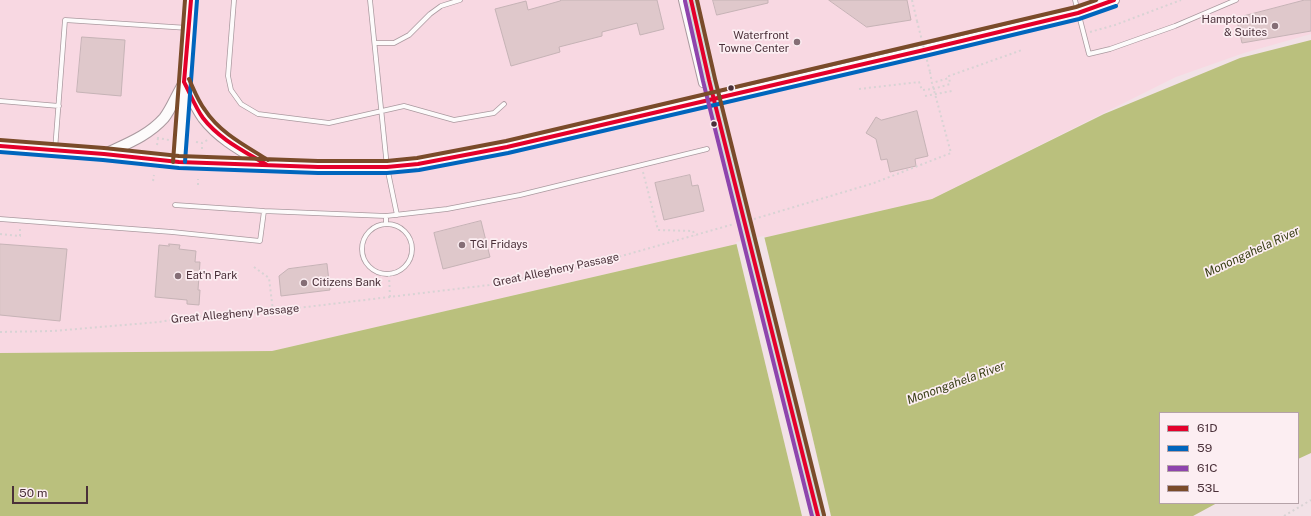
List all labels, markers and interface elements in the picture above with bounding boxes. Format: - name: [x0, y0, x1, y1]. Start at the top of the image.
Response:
- place label: Hampton Inn & Suites: [1202, 13, 1267, 39]
- marker: Hampton Inn & Suites: [1270, 21, 1280, 31]
- place label: Waterfront Towne Center: [719, 29, 789, 55]
- marker: Waterfront Towne Center: [792, 37, 802, 47]
- unlabelled marker: [726, 83, 736, 93]
- unlabelled marker: [709, 119, 719, 129]
- water label: Monongahela River: [1202, 224, 1302, 280]
- place label: TGI Fridays: [470, 238, 528, 252]
- marker: TGI Fridays: [457, 240, 467, 250]
- street label: Great Allegheny Passage: [492, 250, 620, 290]
- place label: Eat'n Park: [186, 269, 237, 283]
- marker: Eat'n Park: [173, 271, 183, 281]
- place label: Citizens Bank: [312, 276, 381, 290]
- marker: Citizens Bank: [299, 278, 309, 288]
- street label: Great Allegheny Passage: [170, 302, 300, 326]
- water label: Monongahela River: [905, 359, 1007, 407]
- legend: [1159, 412, 1299, 504]
- text: 61D: [1197, 421, 1218, 435]
- text: 59: [1197, 441, 1212, 455]
- text: 61C: [1197, 461, 1218, 475]
- scale bar: [14, 478, 90, 504]
- text: 53L: [1197, 481, 1219, 495]
- text: 50 m: [19, 486, 47, 500]

